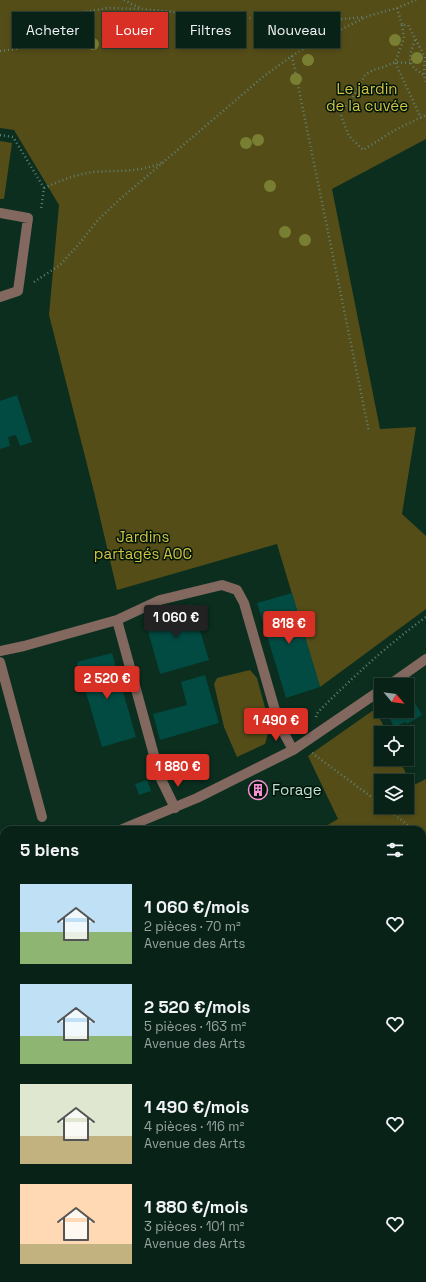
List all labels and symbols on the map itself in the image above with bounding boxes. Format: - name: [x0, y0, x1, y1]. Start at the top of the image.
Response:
- park label: Le jardin de la cuvée: [326, 79, 408, 115]
- park label: Jardins partagés AOC: [94, 527, 192, 563]
- pin: 1 060 €: [139, 605, 213, 639]
- pin: 818 €: [261, 611, 317, 645]
- pin: 2 520 €: [70, 666, 144, 700]
- north arrow: [374, 678, 414, 718]
- pin: 1 490 €: [239, 708, 313, 742]
- pin: 1 880 €: [141, 754, 215, 788]
- building icon: Forage: [247, 779, 269, 801]
- place label: Forage: [272, 780, 322, 799]

